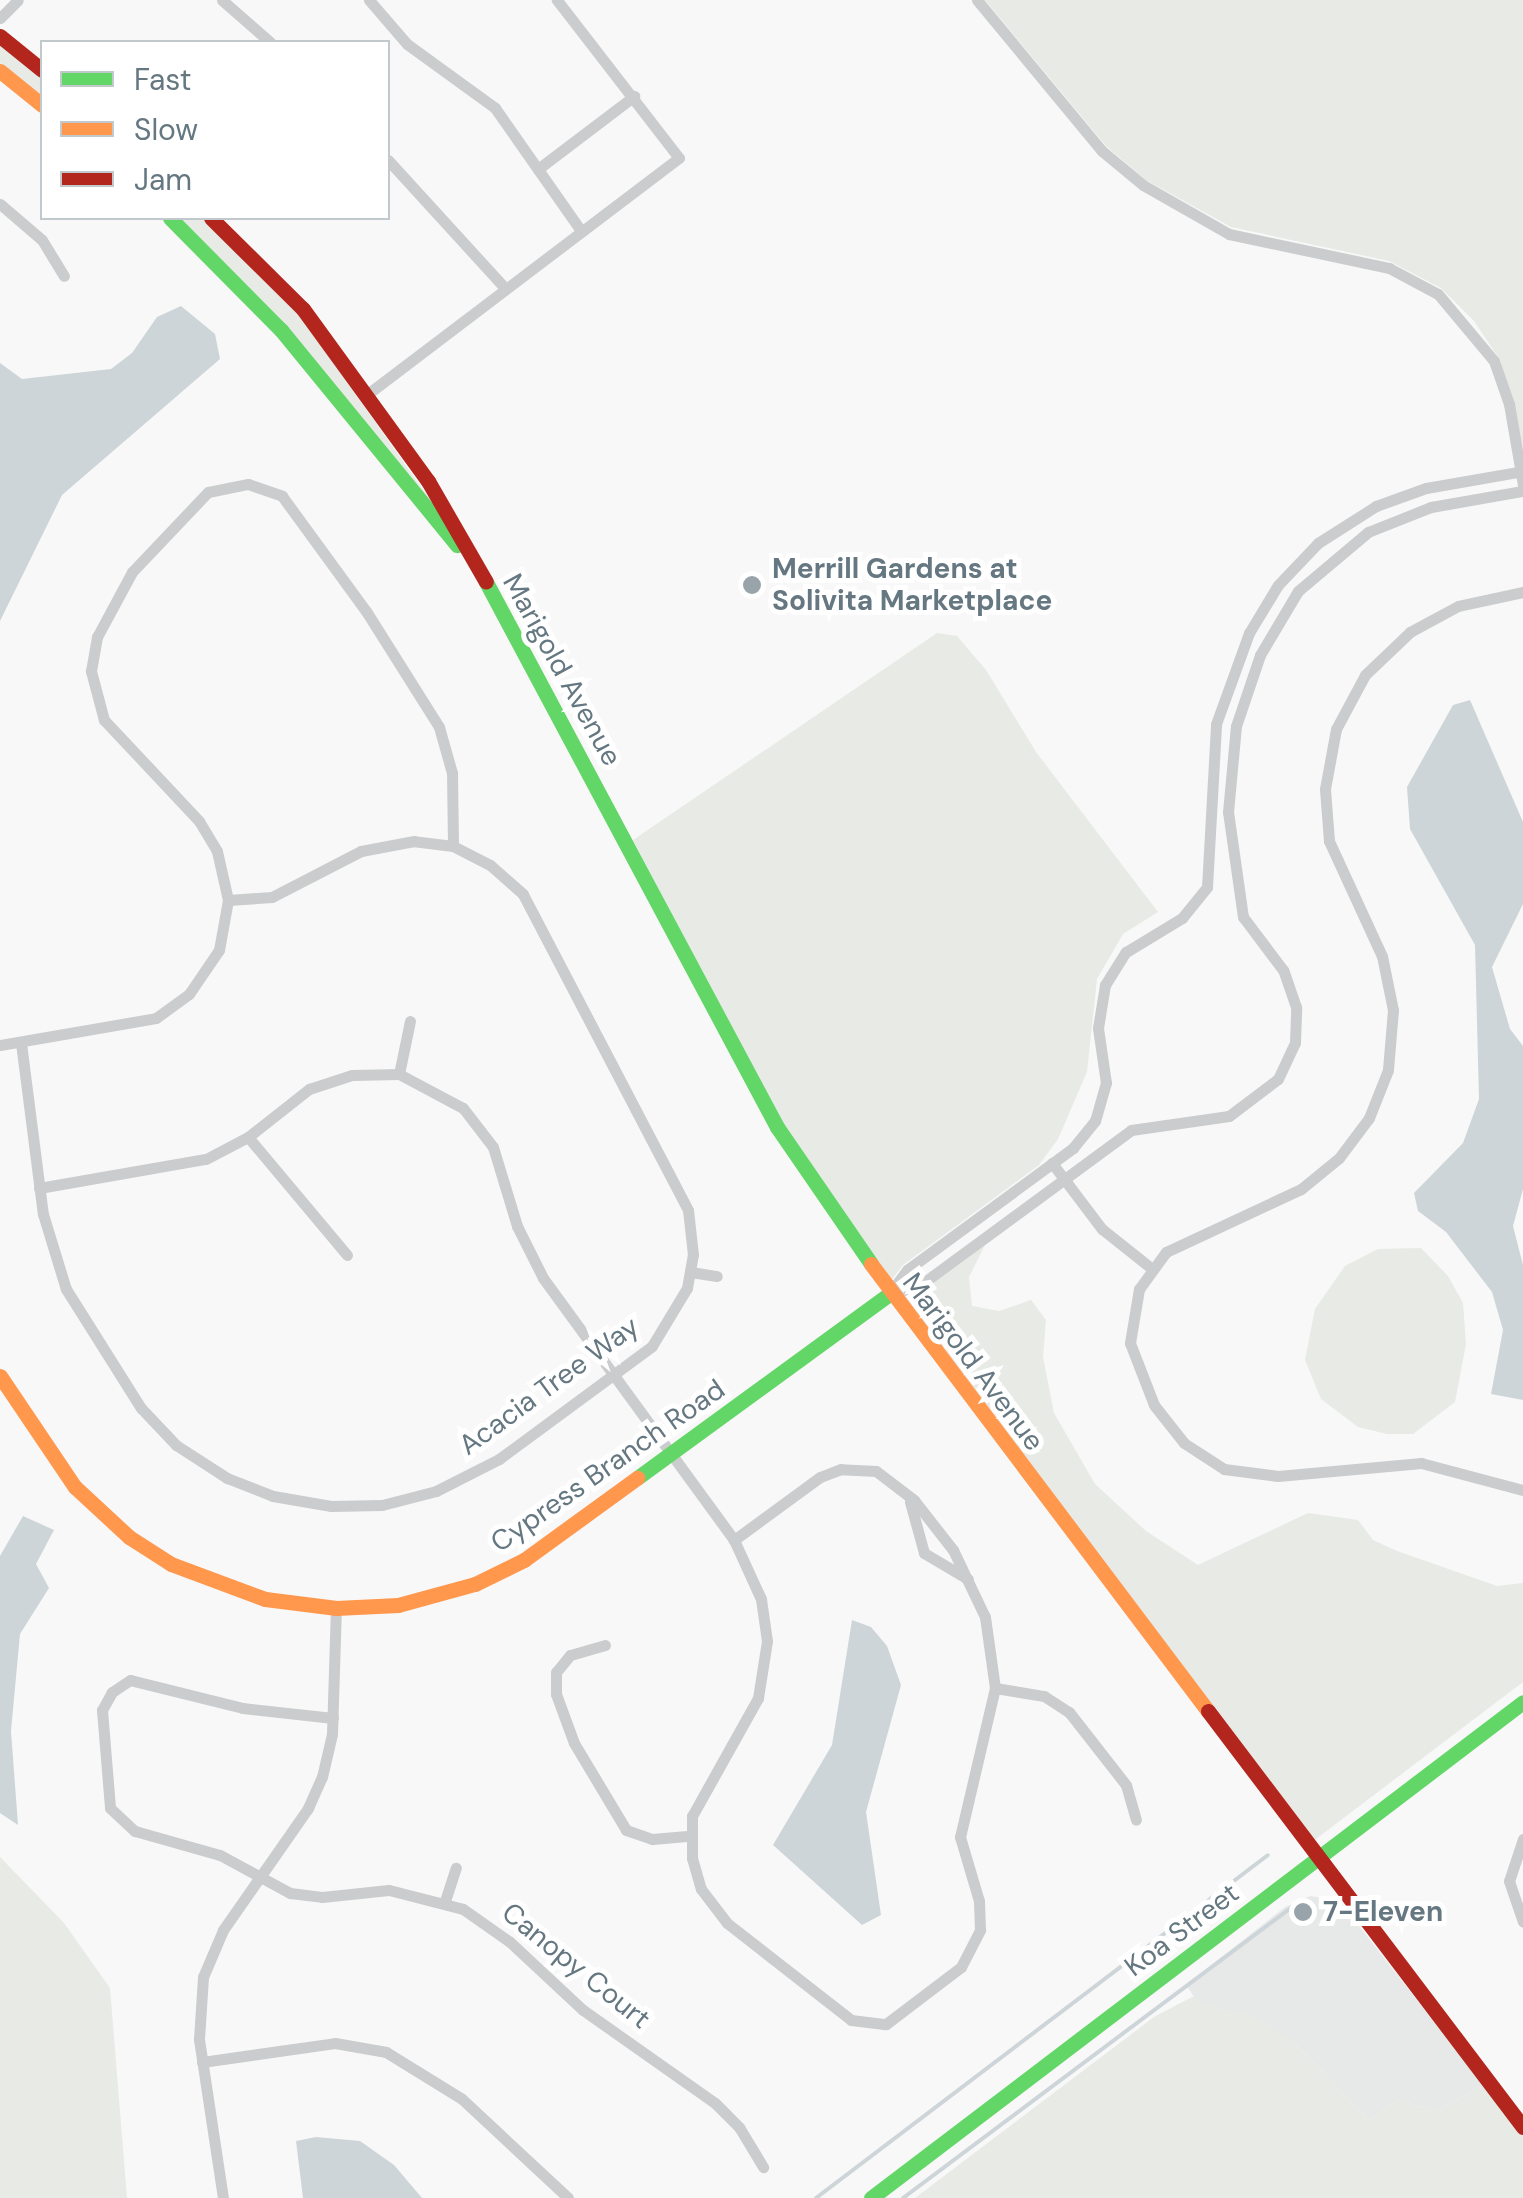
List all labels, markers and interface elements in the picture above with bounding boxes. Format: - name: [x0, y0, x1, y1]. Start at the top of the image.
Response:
- legend: [40, 40, 390, 220]
- text: Fast: [134, 60, 192, 99]
- text: Slow: [134, 110, 198, 149]
- text: Jam: [134, 160, 192, 199]
- place label: Merrill Gardens at Solivita Marketplace: [772, 552, 1052, 618]
- street label: Marigold Avenue: [495, 568, 629, 772]
- marker: Merrill Gardens at Solivita Marketplace: [741, 574, 763, 596]
- street label: Marigold Avenue: [895, 1266, 1051, 1458]
- street label: Acacia Tree Way: [453, 1310, 645, 1462]
- street label: Cypress Branch Road: [485, 1373, 731, 1559]
- street label: Koa Street: [1118, 1876, 1246, 1984]
- place label: 7-Eleven: [1323, 1895, 1443, 1929]
- street label: Canopy Court: [495, 1896, 657, 2036]
- marker: 7-Eleven: [1292, 1901, 1314, 1923]

